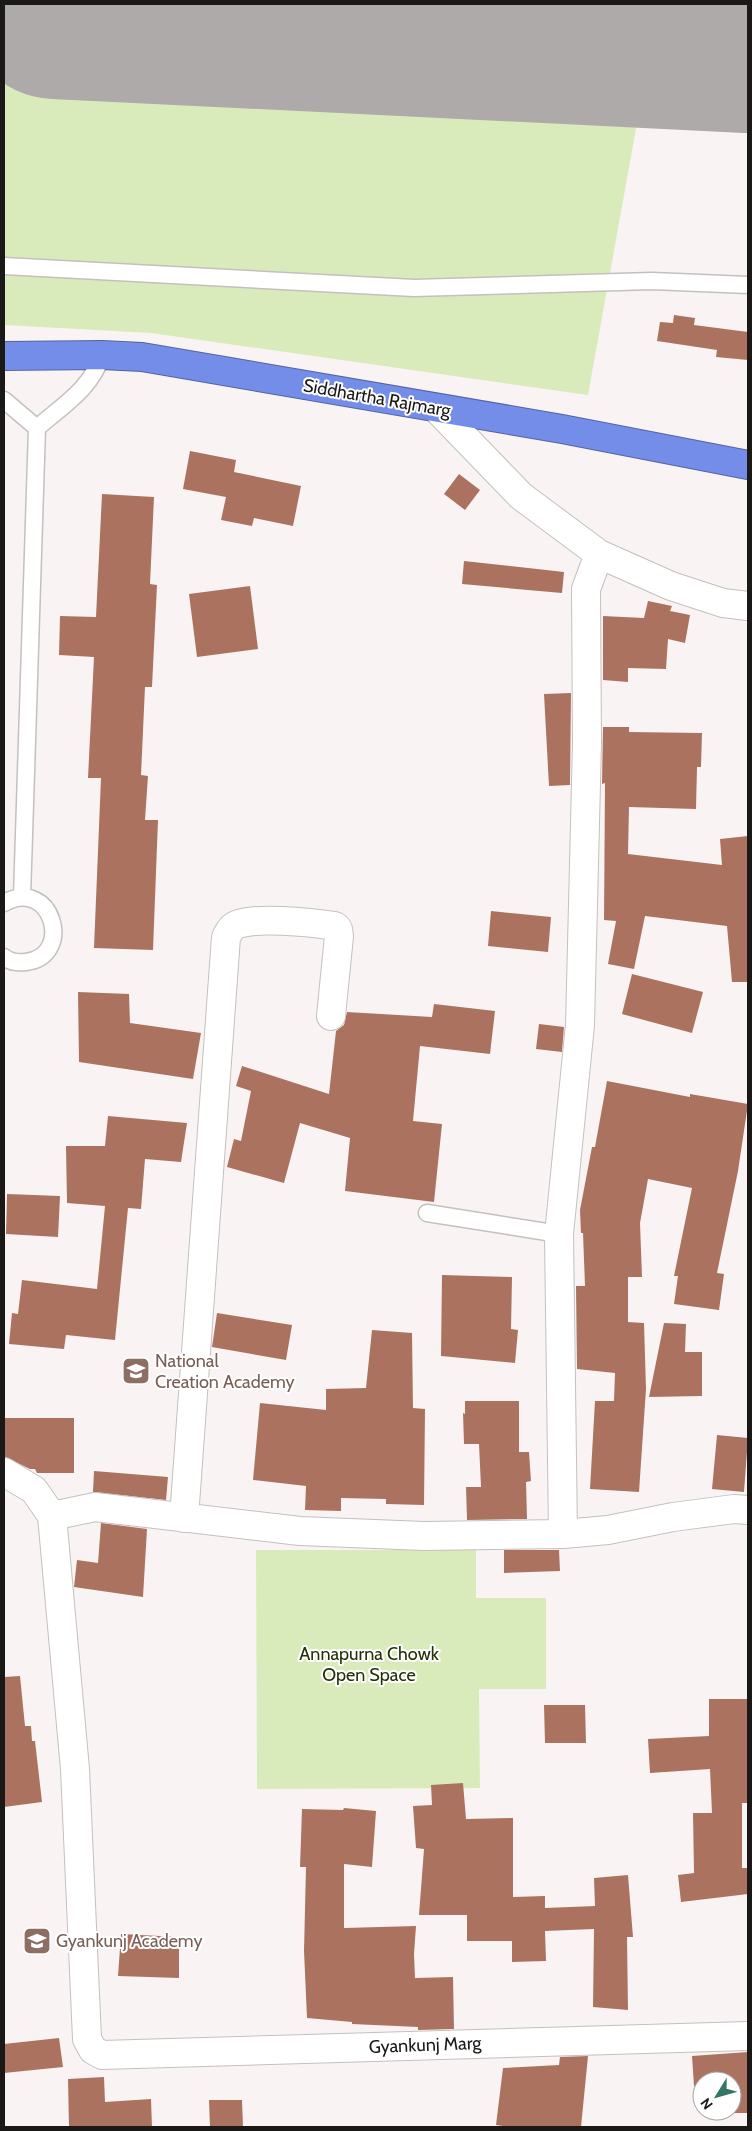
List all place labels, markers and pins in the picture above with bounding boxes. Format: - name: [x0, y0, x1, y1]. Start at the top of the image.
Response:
- place label: National Creation Academy: [155, 1350, 295, 1393]
- school or university icon: National Creation Academy: [121, 1356, 151, 1386]
- school or university icon: Gyankunj Academy: [22, 1926, 52, 1956]
- place label: Gyankunj Academy: [56, 1930, 203, 1952]

